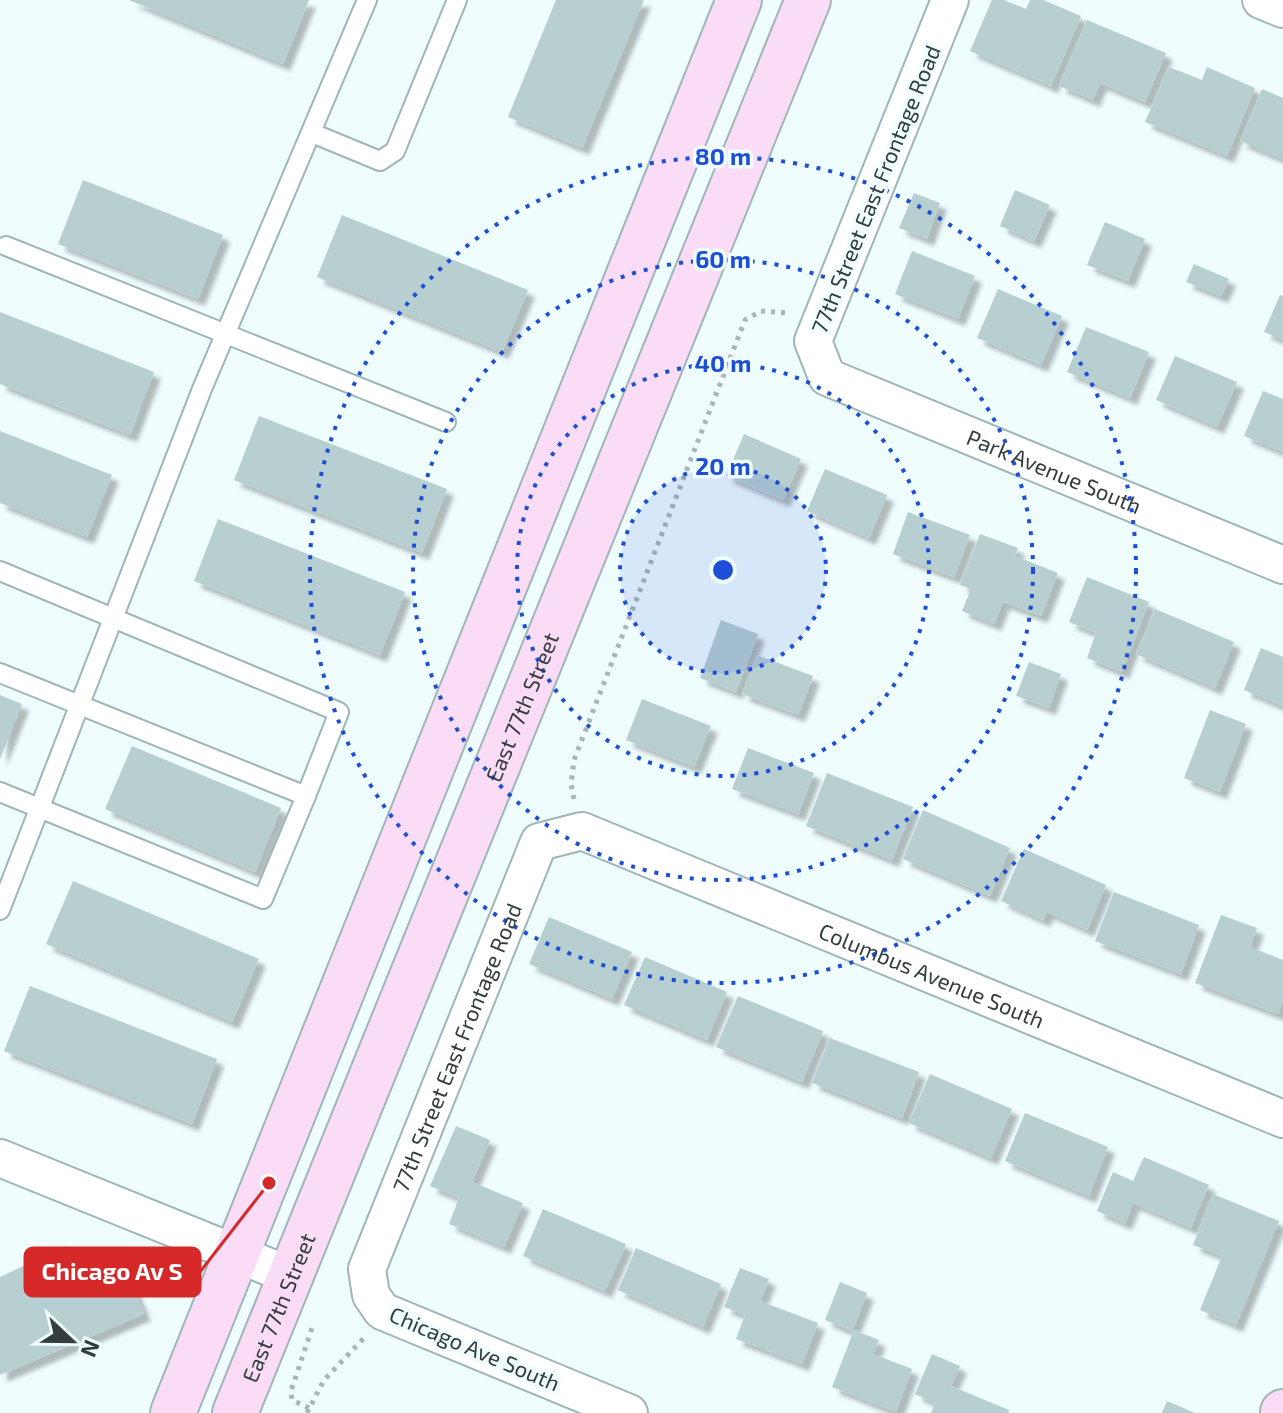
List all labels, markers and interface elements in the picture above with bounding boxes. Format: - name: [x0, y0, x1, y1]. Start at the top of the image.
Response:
- street label: 77th Street East Frontage Road: [805, 41, 945, 337]
- text: 80 m: [695, 141, 751, 170]
- text: 60 m: [695, 244, 751, 273]
- text: 40 m: [695, 348, 751, 377]
- street label: Park Avenue South: [963, 423, 1145, 518]
- text: 20 m: [695, 451, 751, 480]
- centre of rings: [709, 556, 737, 584]
- street label: East 77th Street: [479, 628, 563, 785]
- street label: 77th Street East Frontage Road: [387, 899, 526, 1195]
- street label: Columbus Avenue South: [815, 917, 1049, 1033]
- street label: East 77th Street: [236, 1229, 320, 1386]
- callout: Chicago Av S: [25, 1248, 200, 1296]
- text: Chicago Av S: [41, 1256, 183, 1285]
- street label: Chicago Ave South: [386, 1300, 564, 1396]
- north arrow: [32, 1301, 112, 1381]
- text: N: [76, 1337, 107, 1361]

